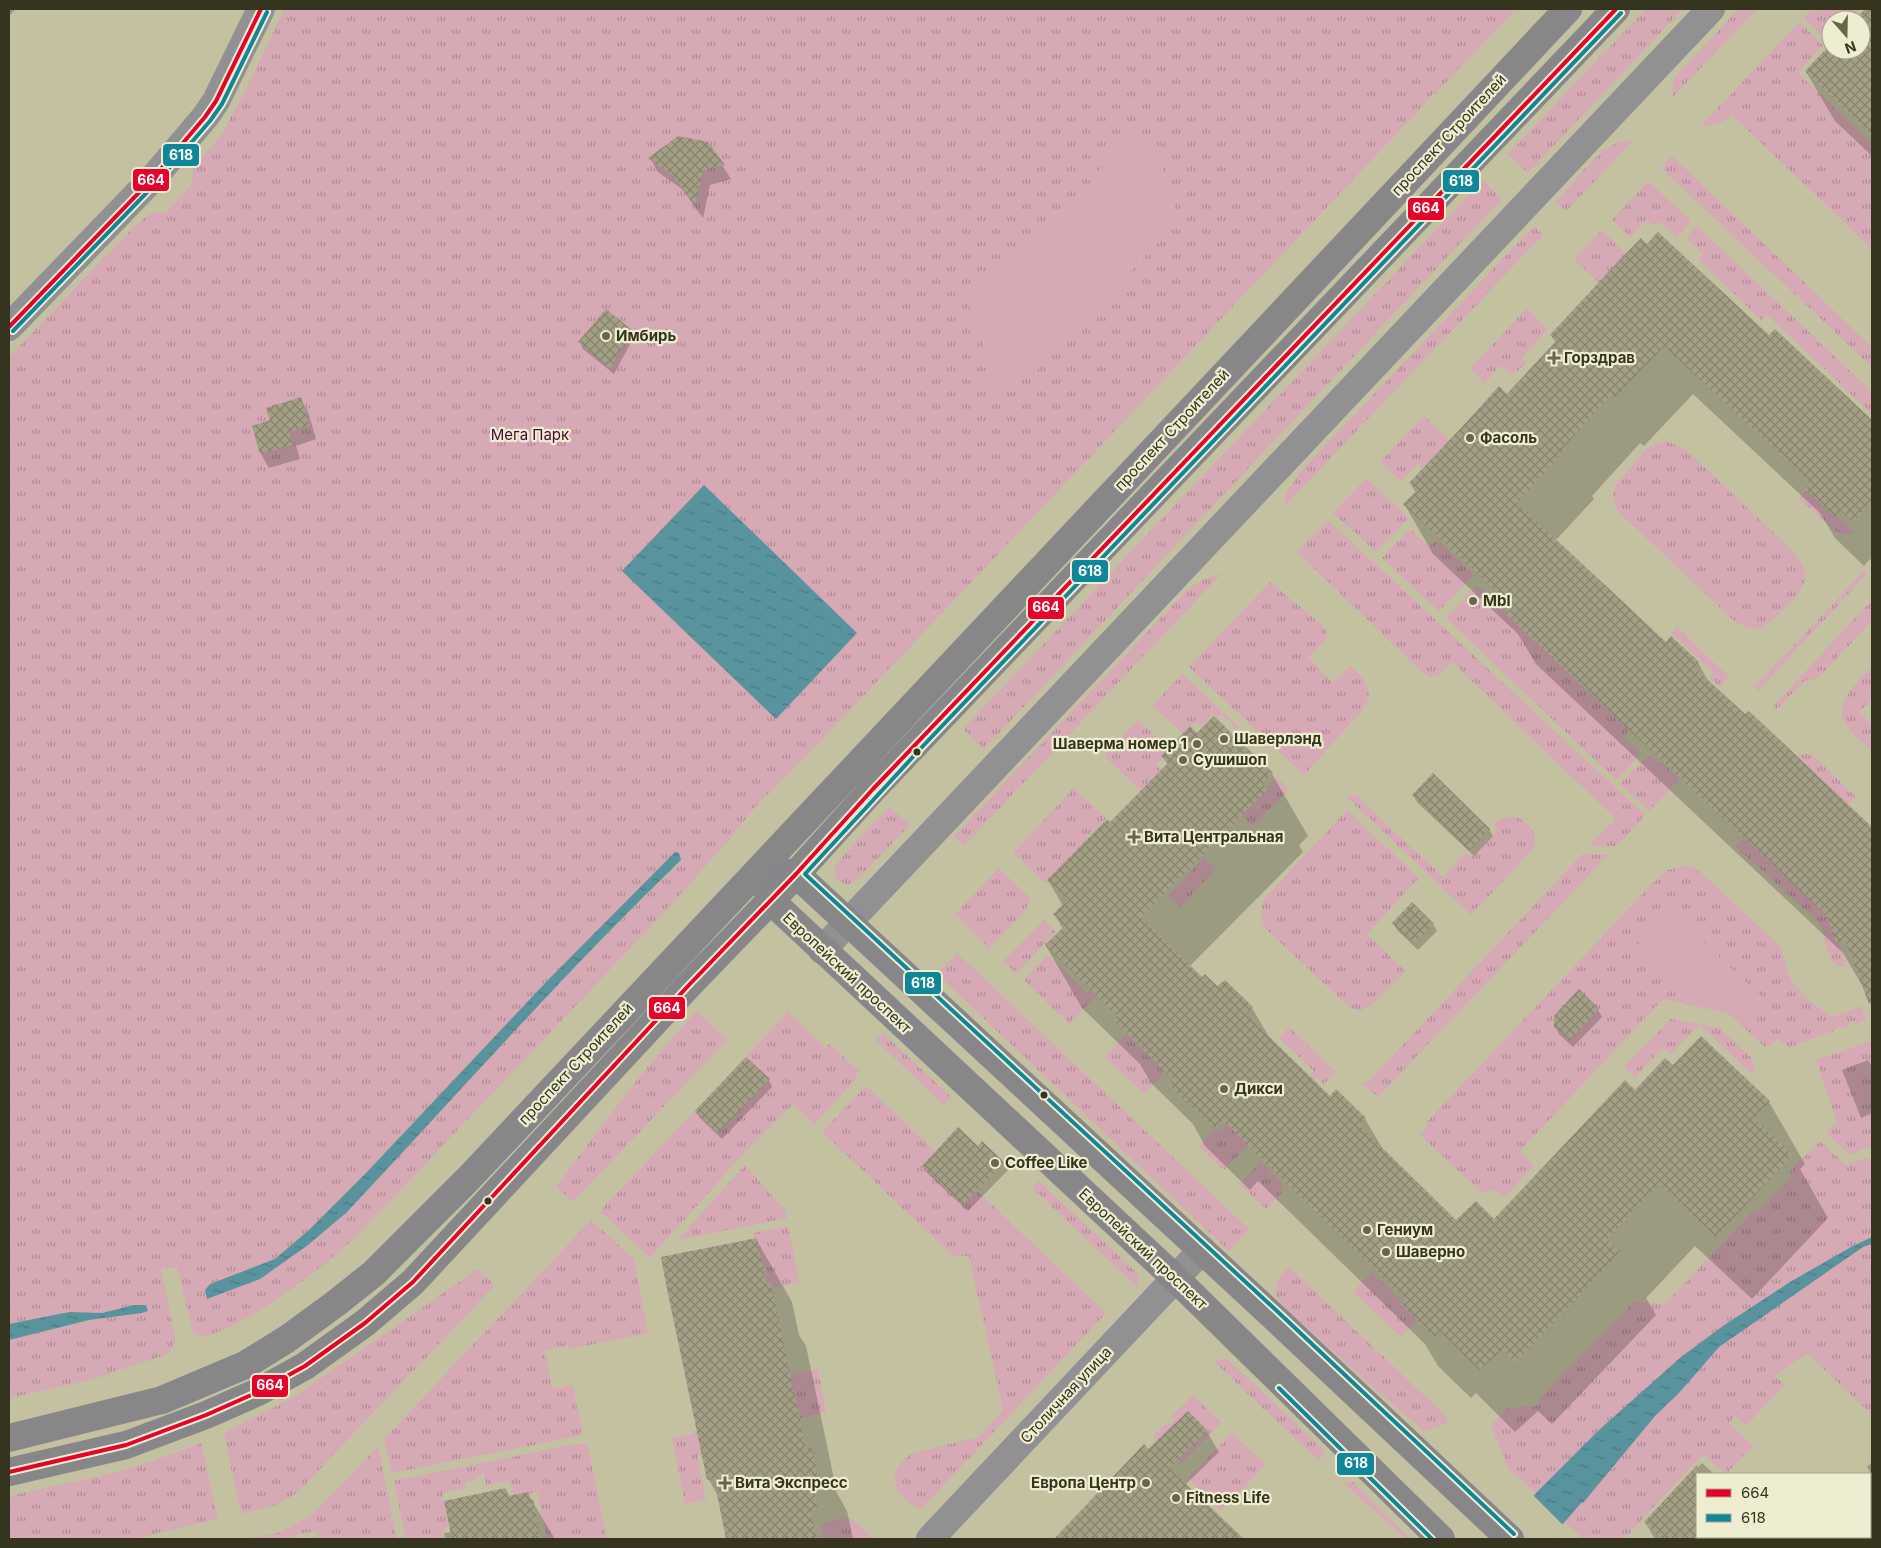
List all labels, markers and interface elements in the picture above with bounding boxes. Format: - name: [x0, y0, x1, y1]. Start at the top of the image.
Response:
- north arrow: [1821, 10, 1871, 60]
- text: N: [1843, 38, 1859, 57]
- street label: проспект Строителей: [1387, 70, 1510, 199]
- line badge: 618: [162, 143, 200, 167]
- text: 618: [169, 146, 193, 163]
- line badge: 664: [132, 168, 170, 192]
- line badge: 618: [1442, 169, 1480, 193]
- text: 664: [137, 171, 165, 188]
- text: 618: [1449, 172, 1473, 189]
- line badge: 664: [1407, 197, 1445, 221]
- text: 664: [1412, 199, 1440, 216]
- place label: Имбирь: [616, 326, 677, 345]
- marker: Имбирь: [600, 330, 612, 342]
- place label: Горздрав: [1564, 348, 1635, 367]
- marker: Горздрав: [1548, 352, 1560, 364]
- street label: проспект Строителей: [1110, 365, 1233, 494]
- park label: Мега Парк: [491, 425, 569, 444]
- place label: Фасоль: [1480, 428, 1537, 447]
- marker: Фасоль: [1464, 432, 1476, 444]
- line badge: 618: [1071, 559, 1109, 583]
- text: 618: [1078, 562, 1102, 579]
- place label: Mbl: [1483, 591, 1511, 610]
- marker: Mbl: [1467, 595, 1479, 607]
- line badge: 664: [1027, 596, 1065, 620]
- text: 664: [1032, 598, 1060, 615]
- place label: Шаверлэнд: [1234, 729, 1322, 748]
- marker: Шаверлэнд: [1218, 733, 1230, 745]
- place label: Шаверма номер 1: [1053, 734, 1187, 753]
- marker: Шаверма номер 1: [1191, 738, 1203, 750]
- unlabelled marker: [912, 747, 922, 757]
- place label: Сушишоп: [1193, 750, 1267, 769]
- marker: Сушишоп: [1177, 754, 1189, 766]
- place label: Вита Центральная: [1144, 827, 1283, 846]
- marker: Вита Центральная: [1128, 831, 1140, 843]
- street label: Европейский проспект: [779, 908, 916, 1037]
- line badge: 618: [904, 971, 942, 995]
- text: 618: [911, 974, 935, 991]
- line badge: 664: [648, 996, 686, 1020]
- street label: проспект Строителей: [514, 999, 637, 1128]
- text: 664: [653, 999, 681, 1016]
- place label: Дикси: [1234, 1079, 1283, 1098]
- marker: Дикси: [1218, 1083, 1230, 1095]
- unlabelled marker: [1039, 1090, 1049, 1100]
- place label: Coffee Like: [1005, 1153, 1088, 1172]
- marker: Coffee Like: [989, 1157, 1001, 1169]
- street label: Европейский проспект: [1075, 1184, 1212, 1313]
- unlabelled marker: [483, 1196, 493, 1206]
- place label: Гениум: [1377, 1220, 1433, 1239]
- marker: Гениум: [1361, 1224, 1373, 1236]
- place label: Шаверно: [1396, 1242, 1465, 1261]
- marker: Шаверно: [1380, 1246, 1392, 1258]
- street label: Столичная улица: [1016, 1342, 1115, 1447]
- line badge: 664: [251, 1374, 289, 1398]
- text: 664: [256, 1376, 284, 1393]
- line badge: 618: [1336, 1452, 1375, 1476]
- text: 618: [1344, 1454, 1368, 1471]
- place label: Вита Экспресс: [735, 1473, 848, 1492]
- place label: Европа Центр: [1031, 1473, 1136, 1492]
- legend: [1696, 1473, 1871, 1538]
- marker: Вита Экспресс: [719, 1477, 731, 1489]
- marker: Европа Центр: [1140, 1477, 1152, 1489]
- text: 664: [1741, 1483, 1769, 1502]
- place label: Fitness Life: [1186, 1488, 1270, 1507]
- marker: Fitness Life: [1170, 1492, 1182, 1504]
- text: 618: [1741, 1508, 1766, 1527]

